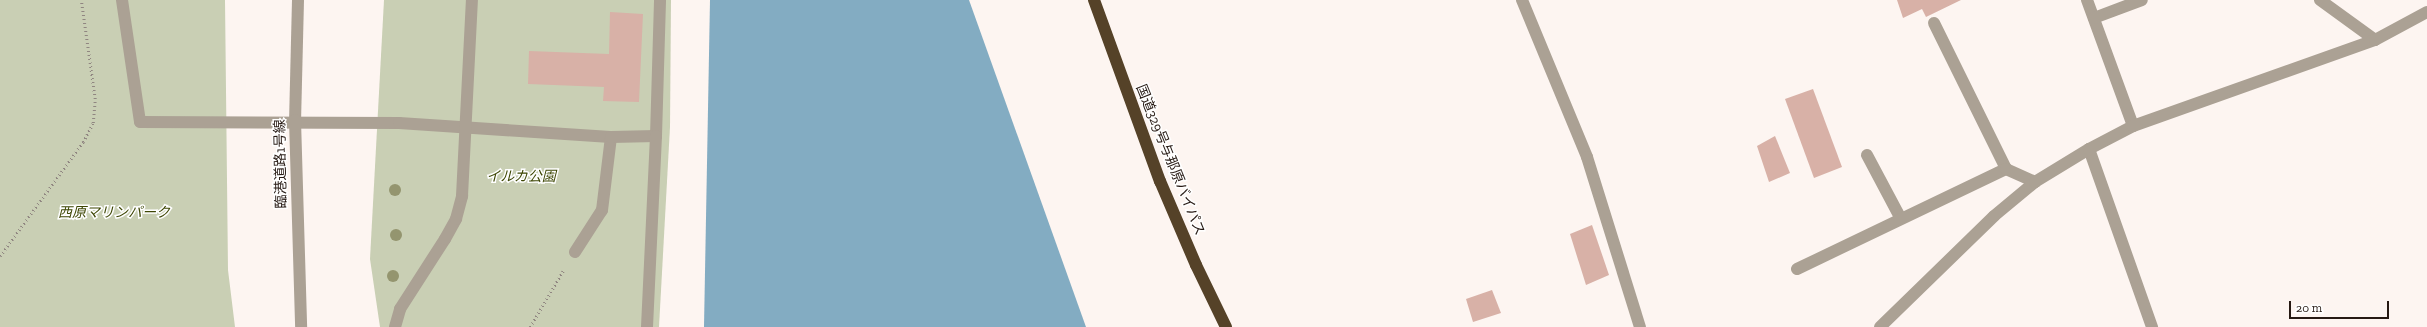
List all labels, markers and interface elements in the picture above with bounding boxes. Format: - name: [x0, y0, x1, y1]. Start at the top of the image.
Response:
- street label: 国道329号与那原バイパス: [1132, 82, 1208, 238]
- street label: 臨港道路1号線: [272, 119, 290, 209]
- park label: イルカ公園: [486, 169, 556, 185]
- park label: 西原マリンパーク: [58, 205, 170, 221]
- scale bar: [2291, 293, 2391, 319]
- text: 20 m: [2296, 301, 2322, 315]

